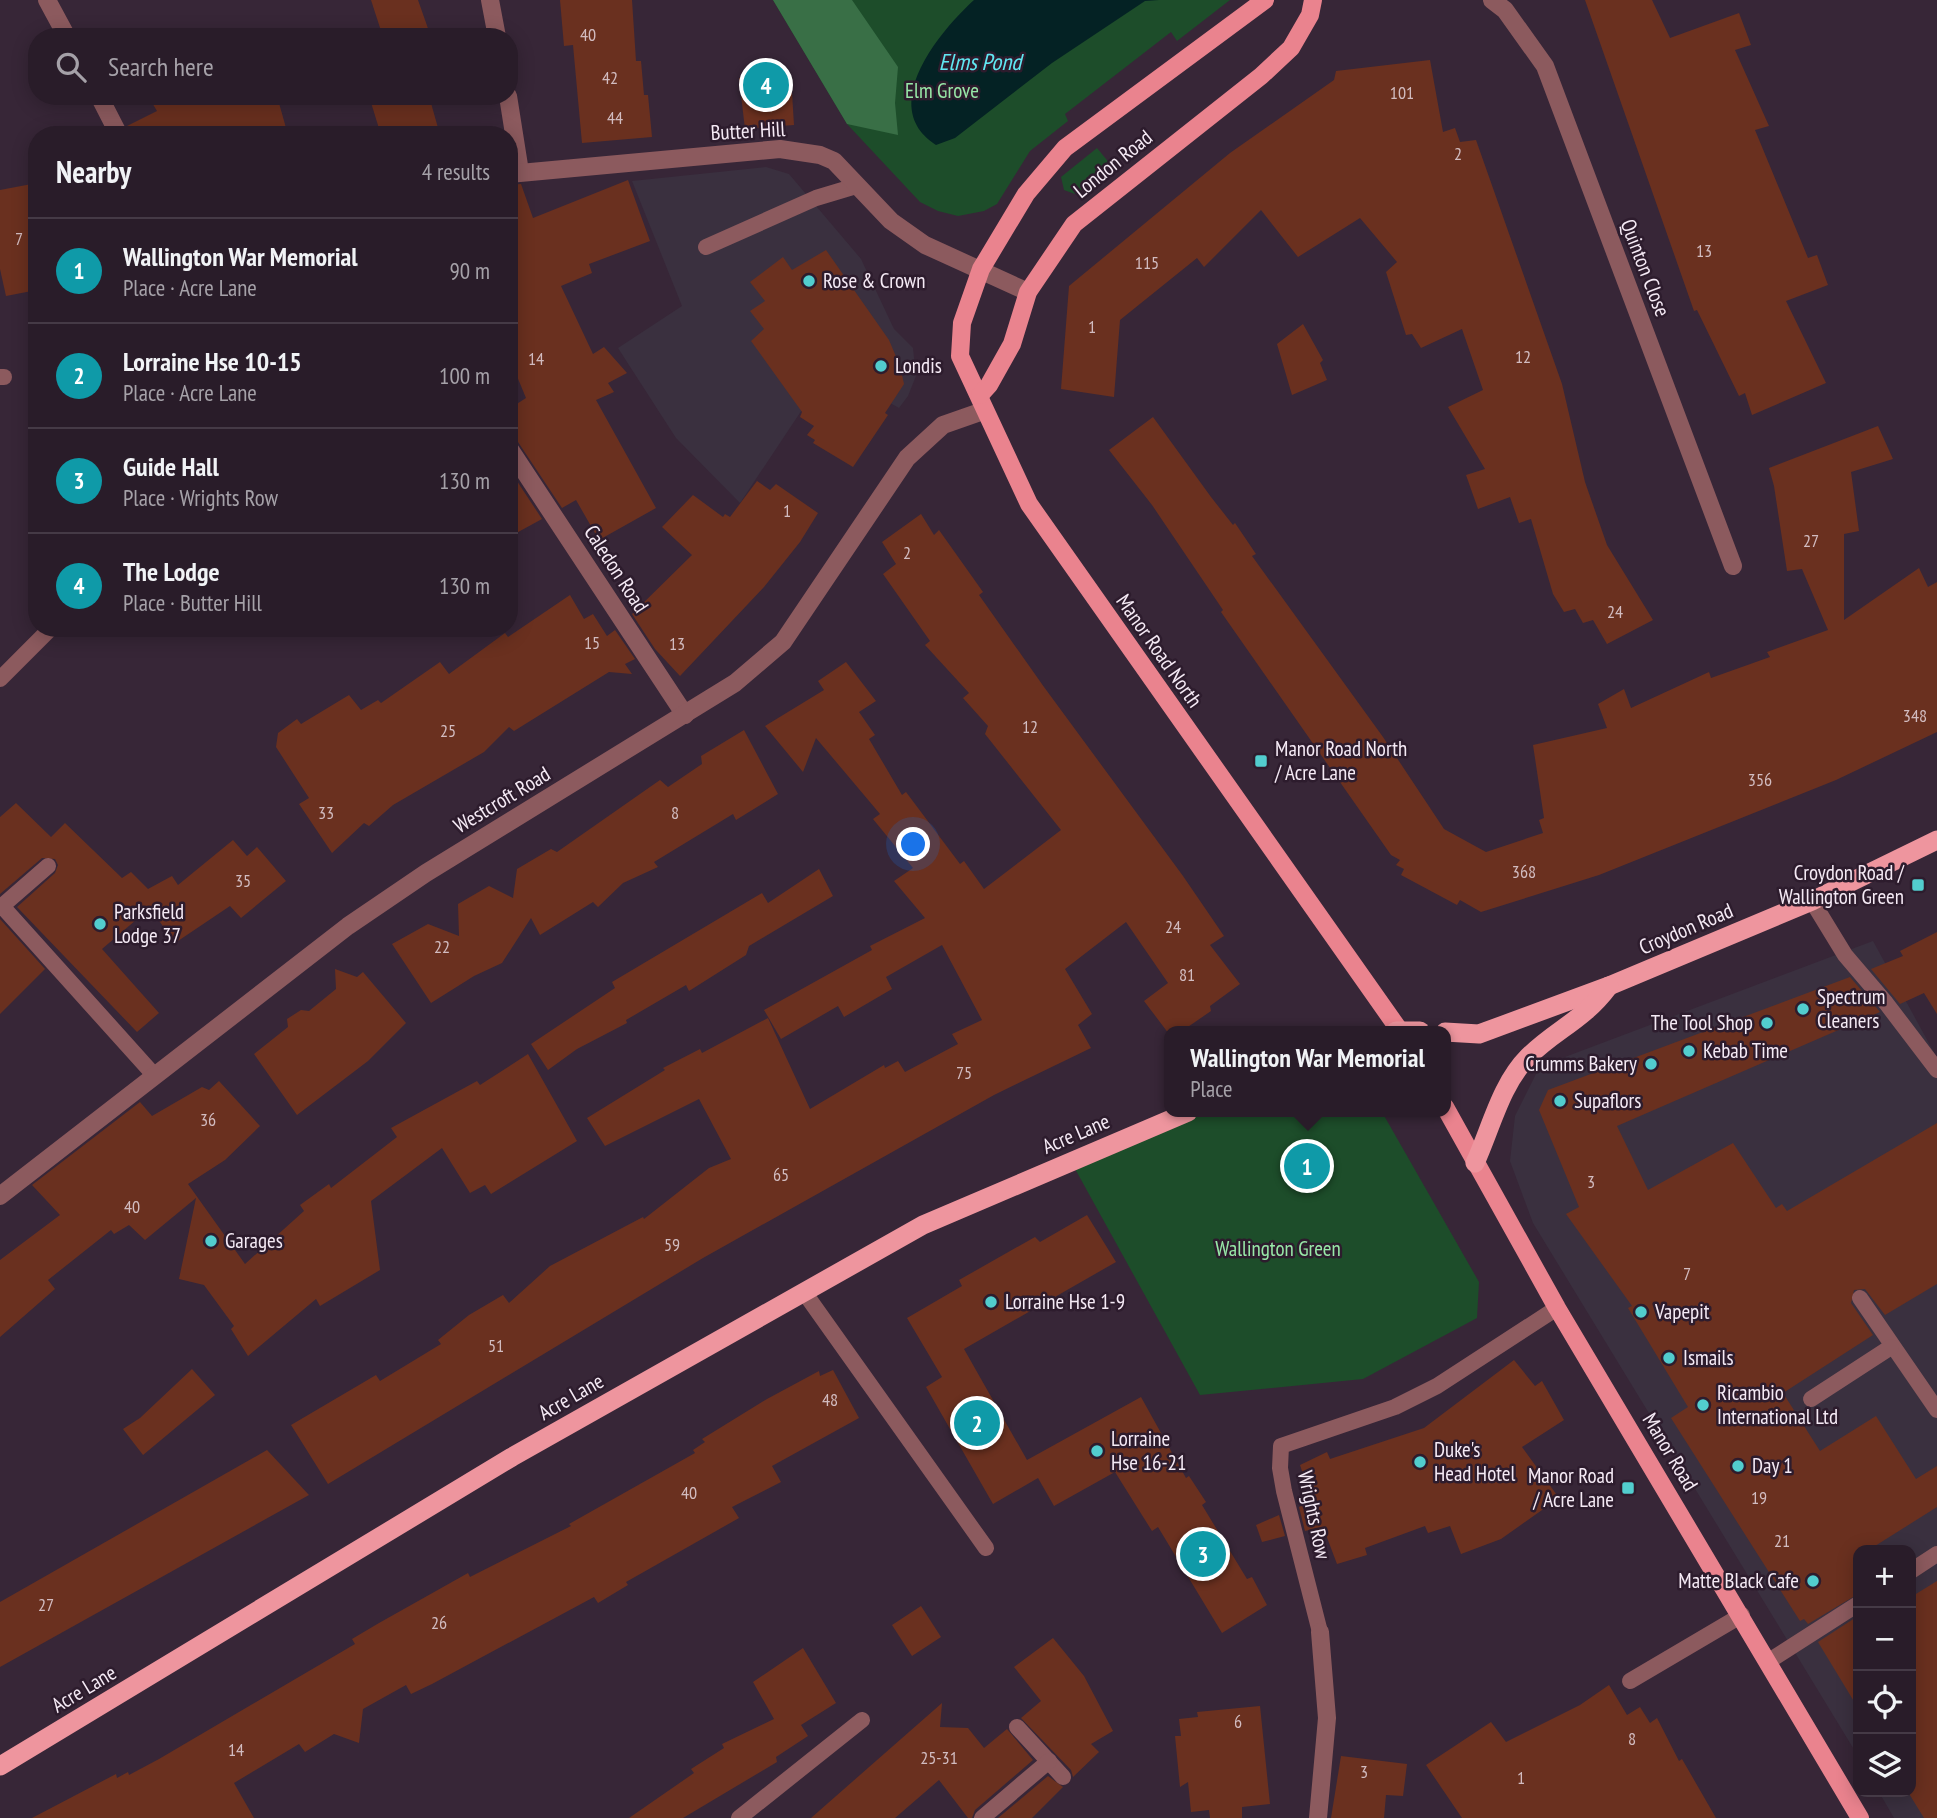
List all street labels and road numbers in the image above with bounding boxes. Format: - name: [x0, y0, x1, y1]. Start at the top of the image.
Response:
- street label: Butter Hill: [710, 115, 786, 146]
- street label: London Road: [1068, 124, 1158, 204]
- street label: Quinton Close: [1615, 215, 1676, 320]
- street label: Caledon Road: [578, 520, 655, 618]
- street label: Manor Road North: [1110, 589, 1208, 713]
- street label: Westcroft Road: [448, 760, 555, 839]
- street label: Croydon Road: [1635, 897, 1737, 960]
- street label: Acre Lane: [1038, 1107, 1114, 1160]
- street label: Acre Lane: [533, 1367, 608, 1426]
- street label: Manor Road: [1637, 1408, 1704, 1496]
- street label: Wrights Row: [1292, 1468, 1337, 1562]
- street label: Acre Lane: [46, 1659, 121, 1718]

